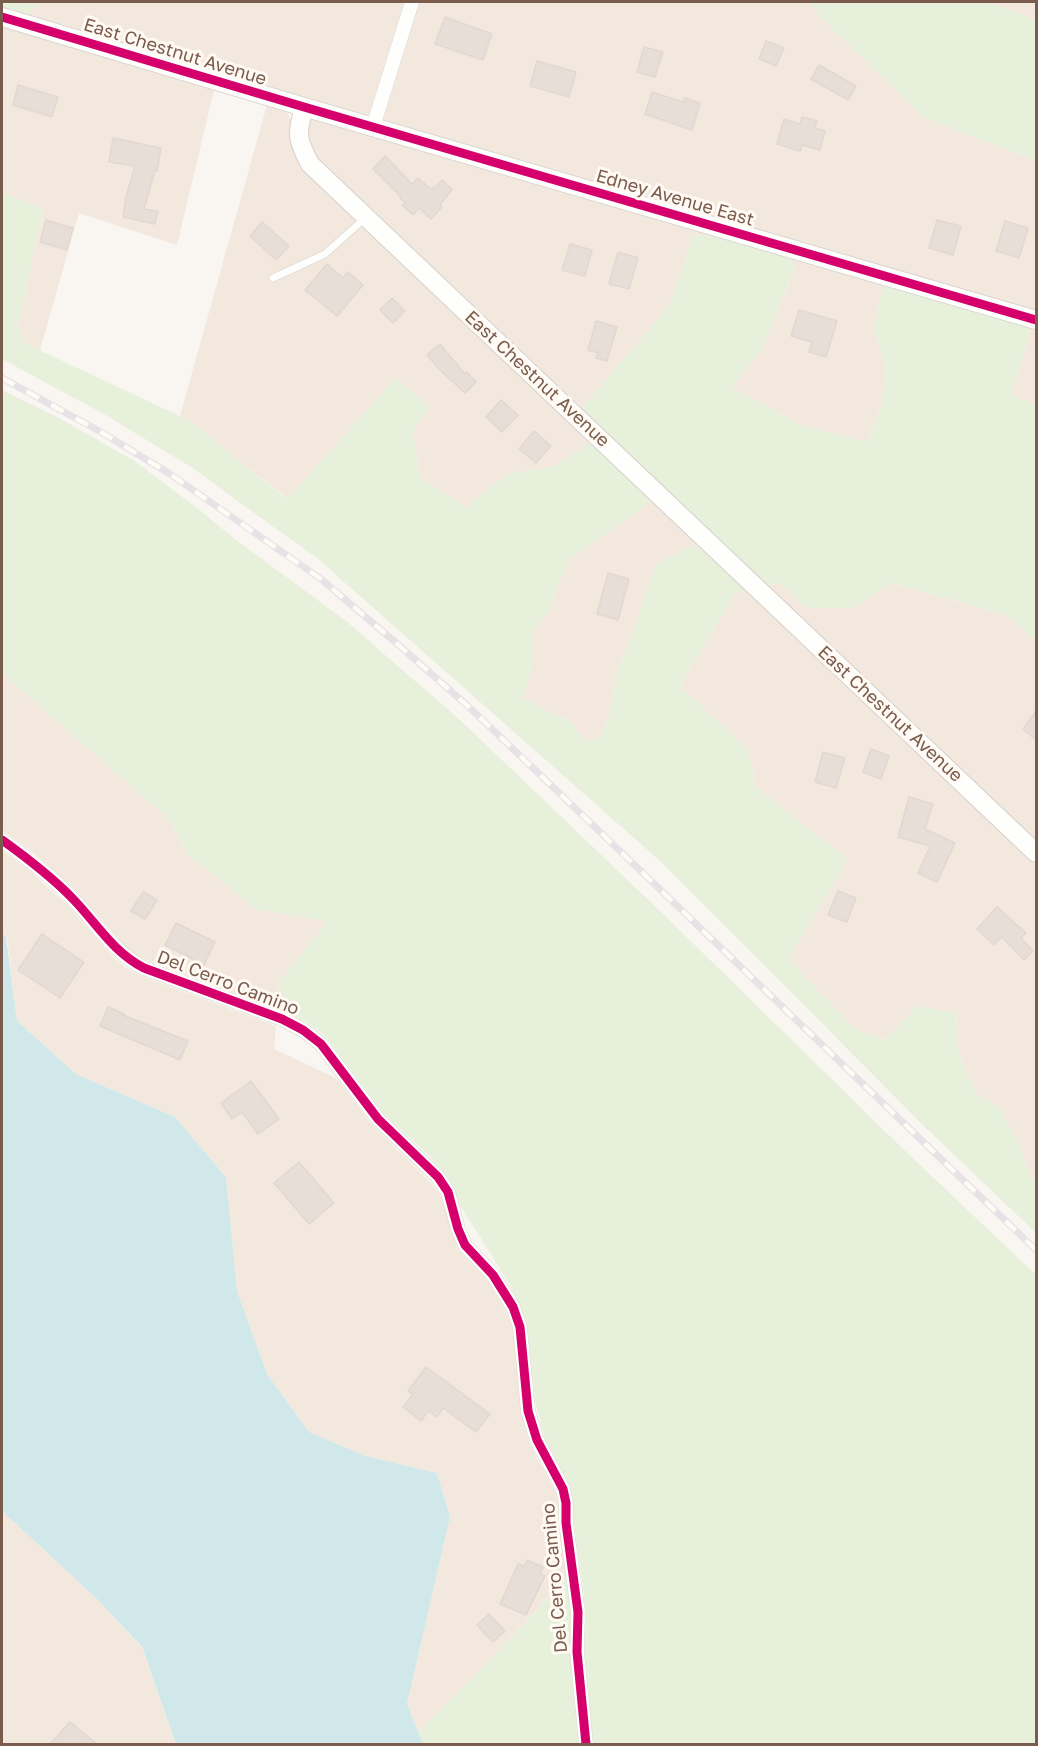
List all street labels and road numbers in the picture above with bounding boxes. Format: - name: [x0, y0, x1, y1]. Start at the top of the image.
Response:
- street label: East Chestnut Avenue: [81, 14, 269, 90]
- street label: Edney Avenue East: [594, 165, 756, 231]
- street label: East Chestnut Avenue: [460, 306, 614, 452]
- street label: East Chestnut Avenue: [813, 641, 967, 787]
- street label: Del Cerro Camino: [154, 946, 302, 1020]
- street label: Del Cerro Camino: [538, 1502, 572, 1654]

